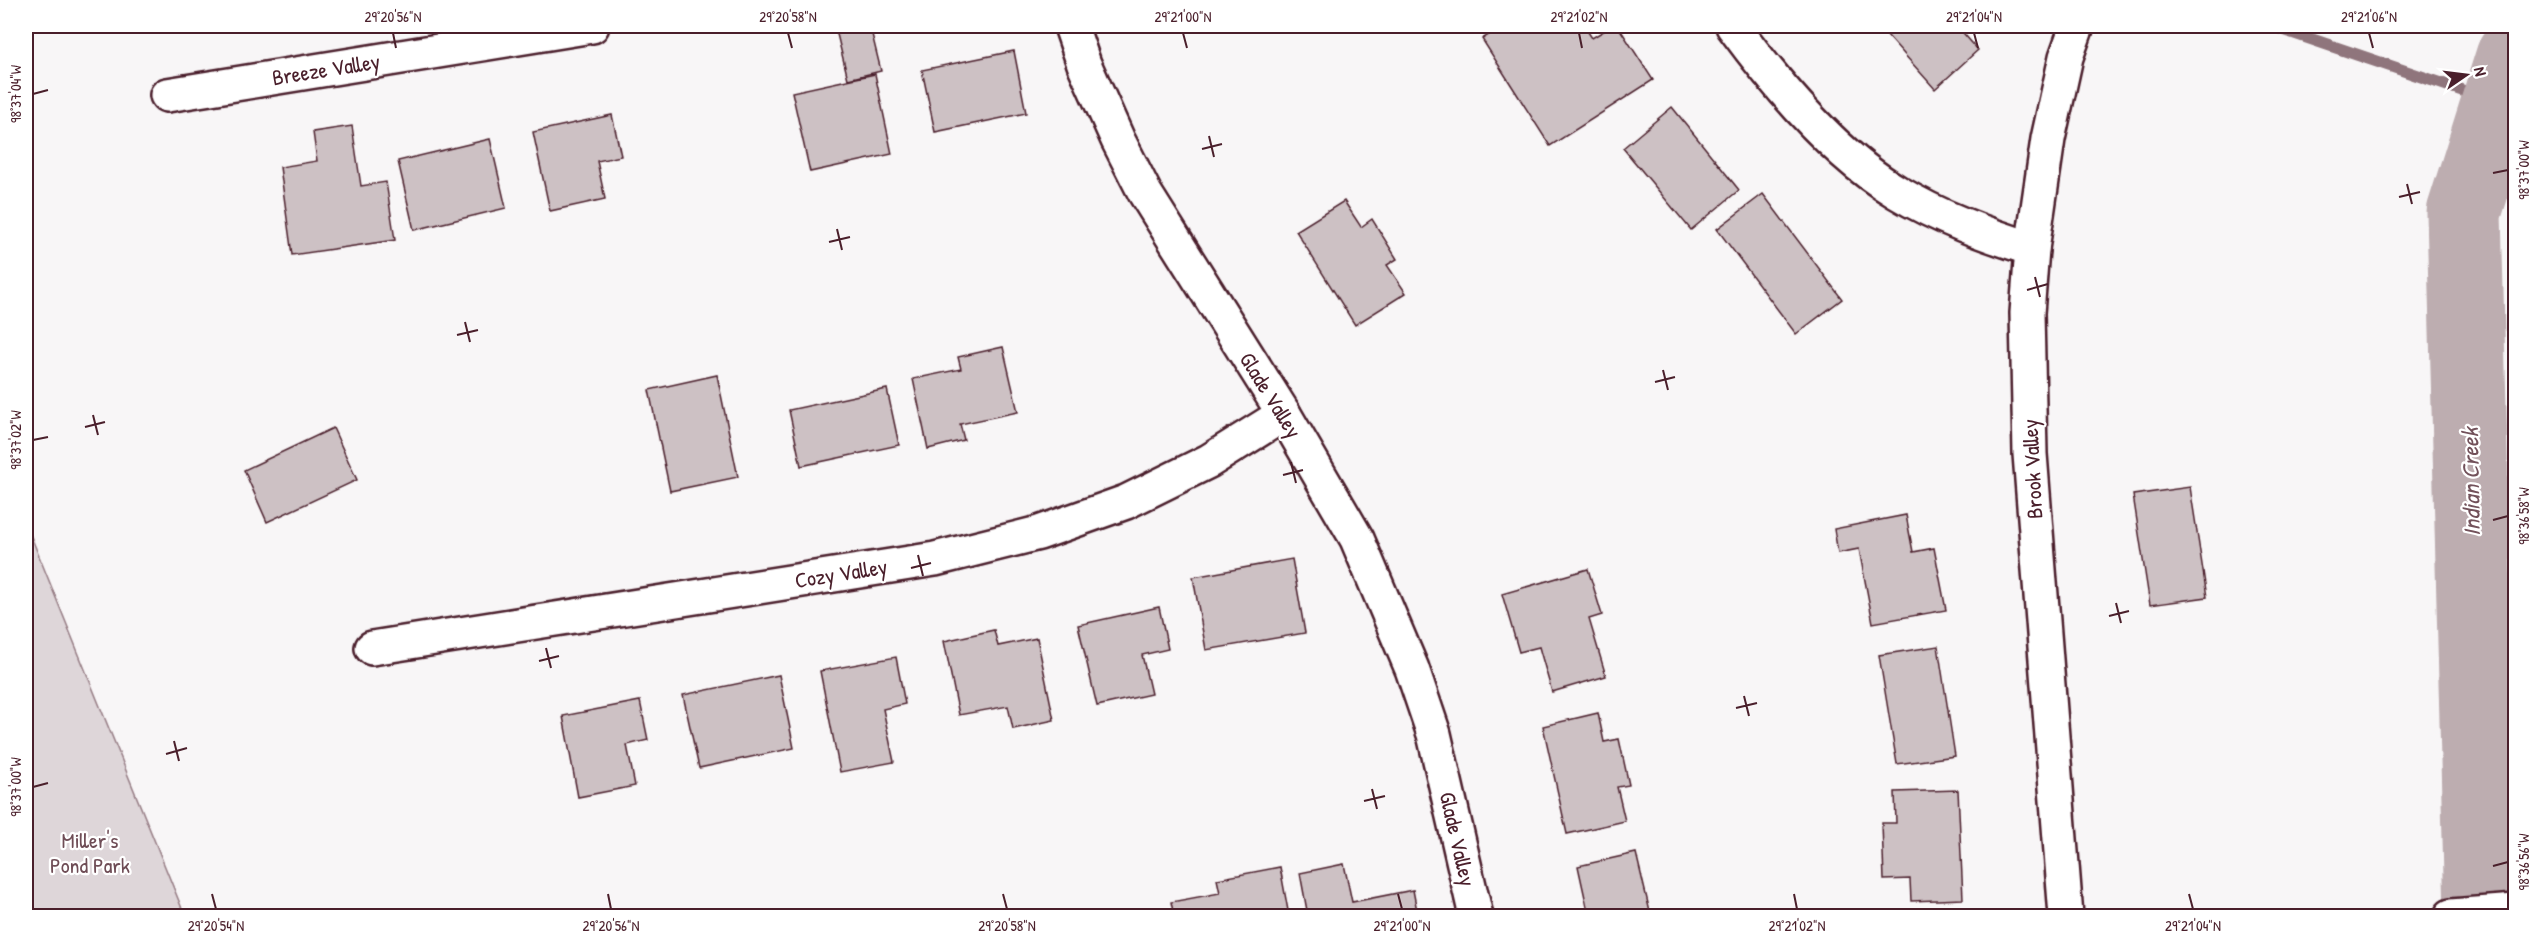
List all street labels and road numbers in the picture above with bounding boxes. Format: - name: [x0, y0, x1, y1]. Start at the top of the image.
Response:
- street label: Breeze Valley: [270, 46, 382, 92]
- street label: Glade Valley: [1233, 346, 1309, 444]
- street label: Brook Valley: [2014, 418, 2050, 520]
- street label: Cozy Valley: [793, 551, 889, 595]
- street label: Glade Valley: [1433, 789, 1483, 889]

